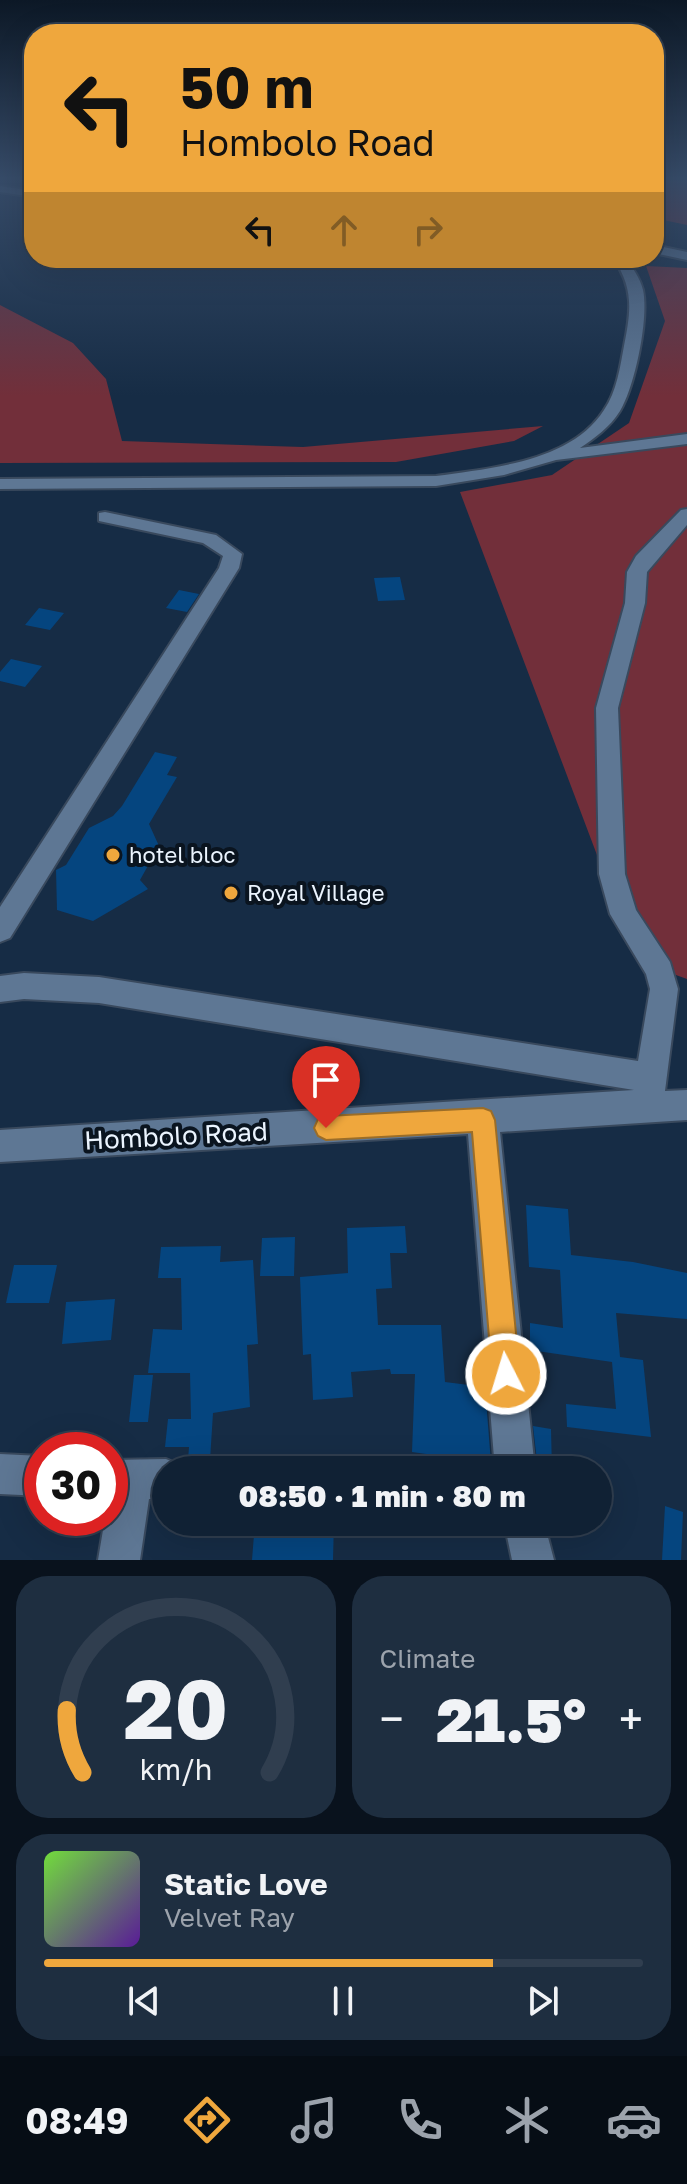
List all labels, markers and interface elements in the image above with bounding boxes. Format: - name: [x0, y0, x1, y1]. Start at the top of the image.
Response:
- text: 50 m: [180, 53, 314, 120]
- icon: left: [48, 56, 152, 160]
- text: Hombolo Road: [180, 121, 435, 164]
- icon: left: [238, 208, 282, 252]
- icon: ahead: [322, 208, 366, 252]
- icon: right: [406, 208, 450, 252]
- place label: hotel bloc: [129, 841, 235, 868]
- marker: hotel bloc: [104, 846, 122, 864]
- place label: Royal Village: [247, 879, 385, 906]
- marker: Royal Village: [222, 884, 240, 902]
- pin: [292, 1046, 360, 1128]
- icon: arrive: [304, 1058, 348, 1102]
- street label: Hombolo Road: [83, 1115, 269, 1156]
- position arrow: [464, 1332, 548, 1416]
- speed limit sign: 30: [24, 1432, 128, 1536]
- text: 08:50 · 1 min · 80 m: [238, 1478, 526, 1514]
- text: Climate: [380, 1643, 475, 1674]
- text: 20: [123, 1657, 228, 1757]
- text: 21.5°: [436, 1683, 586, 1755]
- text: −: [380, 1692, 404, 1745]
- text: +: [619, 1692, 643, 1745]
- text: km/h: [139, 1752, 212, 1786]
- text: Static Love: [164, 1866, 328, 1902]
- text: Velvet Ray: [164, 1902, 295, 1933]
- icon: previous: [122, 1979, 166, 2023]
- icon: pause: [321, 1979, 365, 2023]
- icon: next: [521, 1979, 565, 2023]
- icon: directions: [179, 2092, 235, 2148]
- icon: music: [286, 2092, 342, 2148]
- icon: phone: [392, 2092, 448, 2148]
- icon: climate: [499, 2092, 555, 2148]
- icon: car: [606, 2092, 662, 2148]
- text: 08:49: [25, 2099, 129, 2142]

